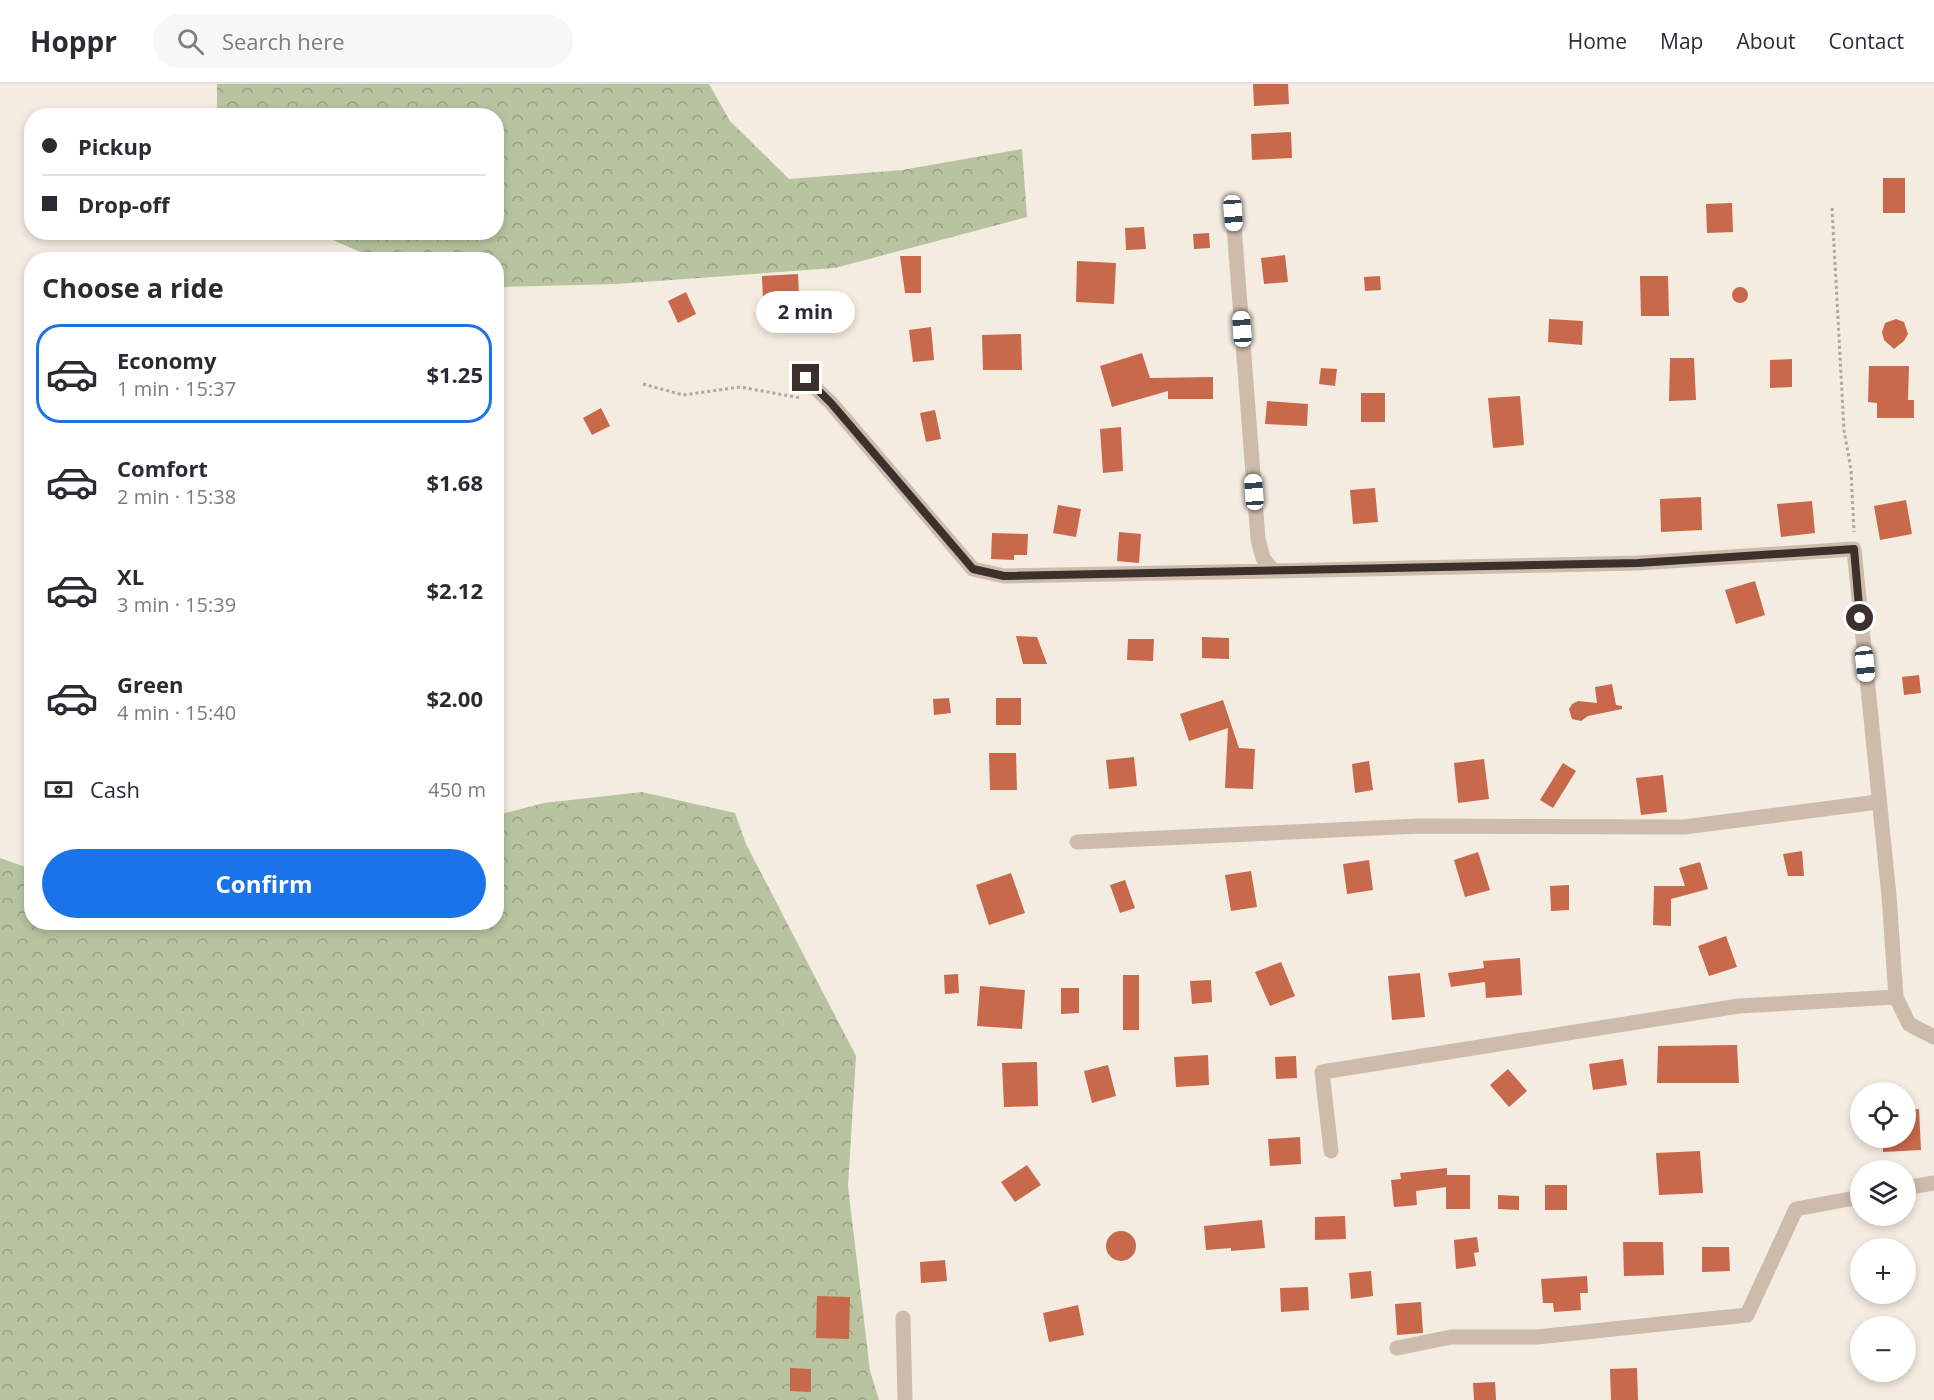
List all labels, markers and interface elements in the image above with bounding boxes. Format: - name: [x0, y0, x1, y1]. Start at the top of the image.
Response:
- search box: [153, 14, 573, 68]
- text: Hoppr: [30, 22, 117, 60]
- icon: search: [174, 25, 207, 58]
- text: Search here: [222, 26, 345, 56]
- text: Home: [1568, 27, 1627, 55]
- text: Map: [1660, 27, 1703, 55]
- text: About: [1736, 27, 1796, 55]
- text: Contact: [1829, 27, 1904, 55]
- text: Pickup: [78, 131, 152, 161]
- text: Drop-off: [78, 189, 170, 219]
- car: [1223, 194, 1243, 232]
- text: Choose a ride: [42, 269, 224, 306]
- callout: 2 min: [756, 291, 856, 333]
- text: 2 min: [778, 298, 833, 325]
- car: [1232, 310, 1252, 348]
- text: Economy: [117, 345, 216, 375]
- icon: car: [45, 347, 99, 401]
- text: $1.25: [426, 359, 483, 389]
- route end: [792, 364, 819, 391]
- text: 1 min · 15:37: [117, 375, 236, 402]
- text: Comfort: [117, 453, 208, 483]
- icon: car: [45, 455, 99, 509]
- text: $1.68: [426, 467, 483, 497]
- car: [1244, 473, 1264, 511]
- text: 2 min · 15:38: [117, 483, 236, 510]
- text: XL: [117, 561, 144, 591]
- icon: car: [45, 563, 99, 617]
- text: $2.12: [426, 575, 483, 605]
- text: 3 min · 15:39: [117, 591, 236, 618]
- route start: [1846, 604, 1873, 631]
- car: [1854, 645, 1876, 683]
- text: Green: [117, 669, 183, 699]
- icon: car: [45, 671, 99, 725]
- text: $2.00: [426, 683, 483, 713]
- text: 4 min · 15:40: [117, 699, 236, 726]
- icon: cash: [42, 773, 75, 806]
- text: Cash: [90, 774, 140, 804]
- text: 450 m: [428, 776, 486, 803]
- button: Confirm: [42, 849, 486, 918]
- map controls: [1850, 1082, 1916, 1382]
- button: locate: [1850, 1082, 1916, 1148]
- button: layers: [1850, 1160, 1916, 1226]
- button: +: [1850, 1238, 1916, 1304]
- button: −: [1850, 1316, 1916, 1382]

